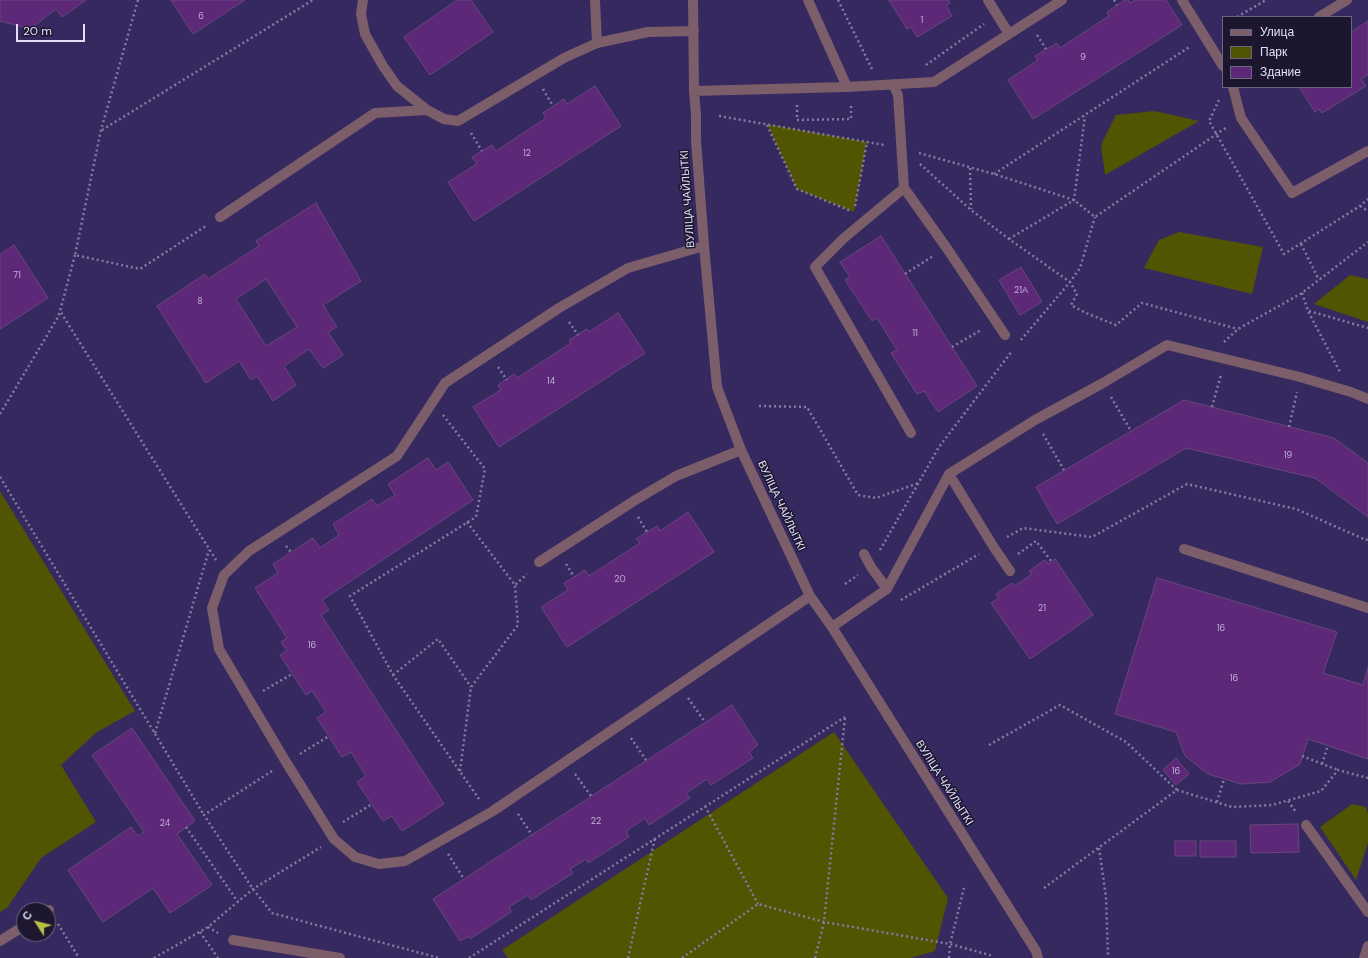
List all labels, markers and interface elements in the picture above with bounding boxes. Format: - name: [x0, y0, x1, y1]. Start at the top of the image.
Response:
- house number: 6: [198, 12, 204, 22]
- scale bar: [18, 16, 87, 42]
- house number: 1: [921, 16, 923, 26]
- legend: [1222, 16, 1352, 88]
- text: 20 m: [23, 23, 52, 39]
- text: Улица: [1260, 24, 1294, 40]
- text: Парк: [1260, 44, 1287, 60]
- house number: 9: [1080, 53, 1086, 63]
- text: Здание: [1260, 64, 1301, 80]
- house number: 12: [523, 149, 531, 159]
- street label: ВУЛІЦА ЧАЙЛЫТКІ: [678, 150, 698, 248]
- house number: 71: [13, 271, 21, 281]
- house number: 21А: [1014, 286, 1028, 296]
- house number: 8: [197, 297, 203, 307]
- house number: 11: [912, 329, 918, 339]
- house number: 14: [547, 377, 555, 387]
- house number: 19: [1284, 451, 1292, 461]
- street label: ВУЛІЦА ЧАЙЛЫТКІ: [754, 459, 808, 553]
- house number: 20: [614, 575, 626, 585]
- house number: 21: [1038, 604, 1046, 614]
- house number: 16: [1217, 624, 1225, 634]
- house number: 16: [308, 641, 316, 651]
- house number: 16: [1230, 674, 1238, 684]
- street label: ВУЛІЦА ЧАЙЛЫТКІ: [912, 738, 976, 828]
- house number: 16: [1172, 767, 1180, 777]
- house number: 22: [591, 817, 601, 827]
- house number: 24: [160, 819, 170, 829]
- north arrow: [16, 902, 56, 942]
- text: С: [19, 908, 35, 923]

